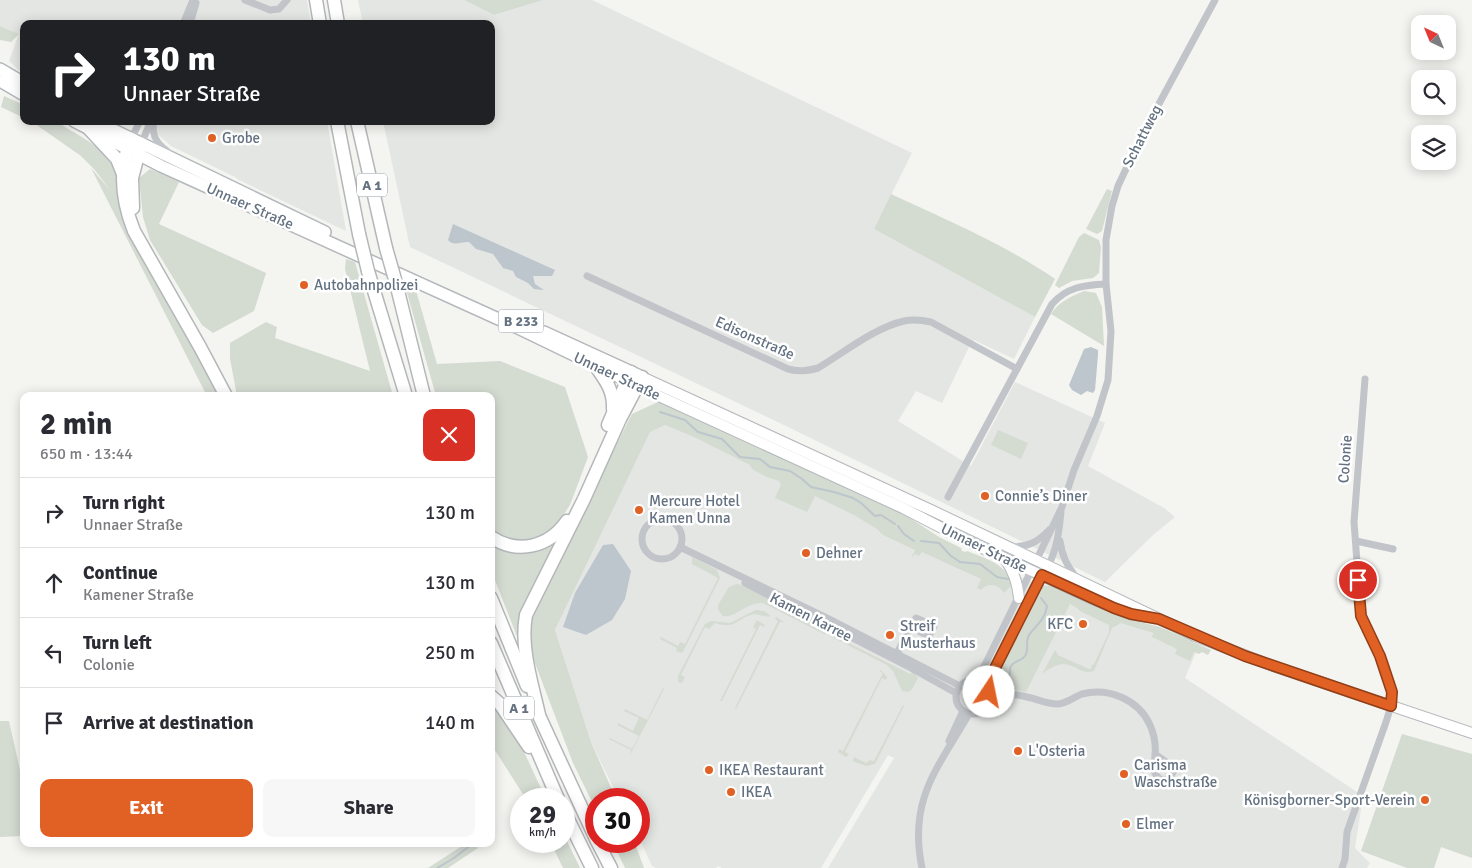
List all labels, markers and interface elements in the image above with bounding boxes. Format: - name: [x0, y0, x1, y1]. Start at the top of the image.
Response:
- north arrow: [1411, 15, 1456, 60]
- map controls: [1411, 15, 1456, 170]
- text: 130 m: [123, 37, 216, 80]
- icon: right: [40, 40, 105, 105]
- button: search: [1411, 70, 1456, 115]
- text: Unnaer Straße: [123, 80, 261, 107]
- street label: Schattweg: [1119, 102, 1165, 170]
- button: layers: [1411, 125, 1456, 170]
- place label: Grobe: [222, 129, 260, 147]
- marker: Grobe: [206, 132, 218, 144]
- road number: A 1: [357, 174, 387, 196]
- street label: Unnaer Straße: [203, 179, 297, 233]
- place label: Autobahnpolizei: [314, 276, 418, 294]
- marker: Autobahnpolizei: [298, 279, 310, 291]
- road number: B 233: [498, 310, 544, 332]
- street label: Edisonstraße: [713, 313, 797, 363]
- street label: Unnaer Straße: [571, 348, 663, 404]
- text: 2 min: [40, 406, 112, 443]
- button: close: [423, 409, 475, 461]
- street label: Colonie: [1334, 434, 1356, 484]
- text: 650 m · 13:44: [40, 444, 133, 464]
- place label: Connie’s Diner: [995, 487, 1088, 505]
- marker: Connie’s Diner: [979, 490, 991, 502]
- text: Turn right: [83, 491, 165, 515]
- place label: Mercure Hotel Kamen Unna: [649, 492, 740, 527]
- icon: right: [40, 499, 68, 527]
- text: 130 m: [425, 501, 475, 525]
- marker: Mercure Hotel Kamen Unna: [633, 504, 645, 516]
- text: Unnaer Straße: [83, 515, 183, 535]
- street label: Unnaer Straße: [938, 519, 1030, 577]
- place label: Dehner: [816, 544, 863, 562]
- marker: Dehner: [800, 547, 812, 559]
- pin: [1337, 559, 1379, 601]
- text: Continue: [83, 561, 158, 585]
- icon: arrive: [1344, 566, 1372, 594]
- icon: ahead: [40, 569, 68, 597]
- text: 130 m: [425, 571, 475, 595]
- text: Kamener Straße: [83, 585, 194, 605]
- street label: Kamen Karree: [767, 589, 855, 645]
- place label: KFC: [1047, 615, 1073, 633]
- place label: Streif Musterhaus: [900, 617, 976, 652]
- marker: KFC: [1077, 618, 1089, 630]
- marker: Streif Musterhaus: [884, 629, 896, 641]
- text: Turn left: [83, 631, 152, 655]
- icon: left: [40, 639, 68, 667]
- text: 250 m: [425, 641, 475, 665]
- text: Colonie: [83, 655, 135, 675]
- position arrow: [962, 665, 1014, 717]
- road number: A 1: [504, 696, 534, 720]
- icon: arrive: [40, 709, 68, 737]
- text: Arrive at destination: [83, 711, 254, 735]
- text: 140 m: [425, 711, 475, 735]
- place label: L'Osteria: [1028, 742, 1085, 760]
- marker: L'Osteria: [1012, 745, 1024, 757]
- place label: Carisma Waschstraße: [1134, 756, 1217, 791]
- place label: IKEA Restaurant: [719, 761, 824, 779]
- marker: IKEA Restaurant: [703, 764, 715, 776]
- marker: Carisma Waschstraße: [1118, 768, 1130, 780]
- button: Exit: [40, 779, 253, 837]
- button: Share: [263, 779, 475, 837]
- place label: IKEA: [741, 783, 772, 801]
- marker: IKEA: [725, 786, 737, 798]
- speed limit sign: 30: [585, 788, 650, 853]
- place label: Könisgborner-Sport-Verein: [1244, 791, 1415, 809]
- marker: Könisgborner-Sport-Verein: [1419, 794, 1431, 806]
- text: 29: [529, 799, 556, 830]
- place label: Elmer: [1136, 815, 1174, 833]
- marker: Elmer: [1120, 818, 1132, 830]
- text: km/h: [529, 825, 556, 840]

